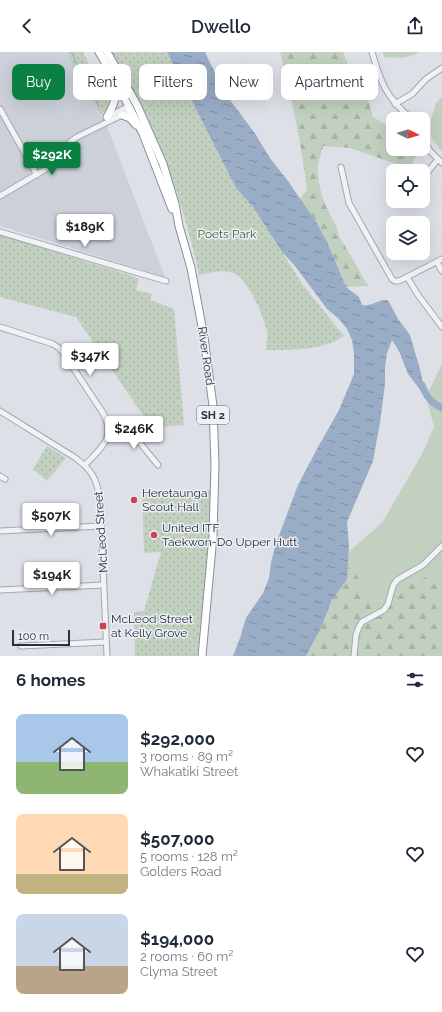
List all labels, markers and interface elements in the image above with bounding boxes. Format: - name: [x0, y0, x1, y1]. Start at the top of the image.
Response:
- icon: back: [16, 15, 38, 37]
- icon: share: [404, 15, 426, 37]
- text: Dwello: [191, 16, 251, 37]
- chip: Buy: [12, 64, 65, 100]
- chip: Rent: [73, 64, 131, 100]
- chip: Filters: [139, 64, 207, 100]
- chip: New: [215, 64, 273, 100]
- chip: Apartment: [281, 64, 378, 100]
- north arrow: [386, 112, 430, 156]
- map controls: [386, 112, 430, 260]
- pin: $292K: [24, 142, 80, 176]
- text: $292K: [32, 147, 72, 162]
- button: locate: [386, 164, 430, 208]
- pin: $189K: [57, 214, 113, 248]
- button: layers: [386, 216, 430, 260]
- text: $189K: [66, 219, 104, 234]
- park label: Poets Park: [198, 227, 257, 241]
- street label: River Road: [195, 326, 217, 386]
- pin: $347K: [62, 343, 118, 377]
- text: $347K: [71, 348, 109, 363]
- road number: SH 2: [197, 406, 229, 424]
- pin: $246K: [106, 416, 162, 450]
- text: $246K: [114, 421, 154, 436]
- place label: Heretaunga Scout Hall: [142, 486, 207, 514]
- street label: McLeod Street: [91, 491, 111, 573]
- marker: Heretaunga Scout Hall: [129, 495, 139, 505]
- pin: $507K: [23, 503, 79, 537]
- text: $507K: [31, 508, 71, 523]
- place label: United ITF Taekwon-Do Upper Hutt: [162, 521, 297, 549]
- marker: United ITF Taekwon-Do Upper Hutt: [149, 530, 159, 540]
- pin: $194K: [24, 562, 80, 596]
- text: $194K: [33, 567, 71, 582]
- place label: McLeod Street at Kelly Grove: [111, 612, 193, 640]
- marker: McLeod Street at Kelly Grove: [98, 621, 108, 631]
- scale bar: [12, 628, 70, 647]
- text: 100 m: [18, 630, 49, 643]
- icon: filters: [404, 669, 426, 691]
- text: 6 homes: [16, 670, 85, 690]
- text: $292,000: [140, 729, 215, 749]
- icon: home: [48, 730, 96, 778]
- icon: heart: [404, 743, 426, 765]
- text: 3 rooms · 89 m²: [140, 749, 233, 764]
- text: Whakatiki Street: [140, 764, 238, 779]
- text: $507,000: [140, 829, 215, 849]
- icon: home: [48, 830, 96, 878]
- icon: heart: [404, 843, 426, 865]
- text: 5 rooms · 128 m²: [140, 849, 238, 864]
- text: Golders Road: [140, 864, 222, 879]
- text: $194,000: [140, 929, 214, 949]
- icon: home: [48, 930, 96, 978]
- icon: heart: [404, 943, 426, 965]
- text: 2 rooms · 60 m²: [140, 949, 233, 964]
- text: Clyma Street: [140, 964, 218, 979]

